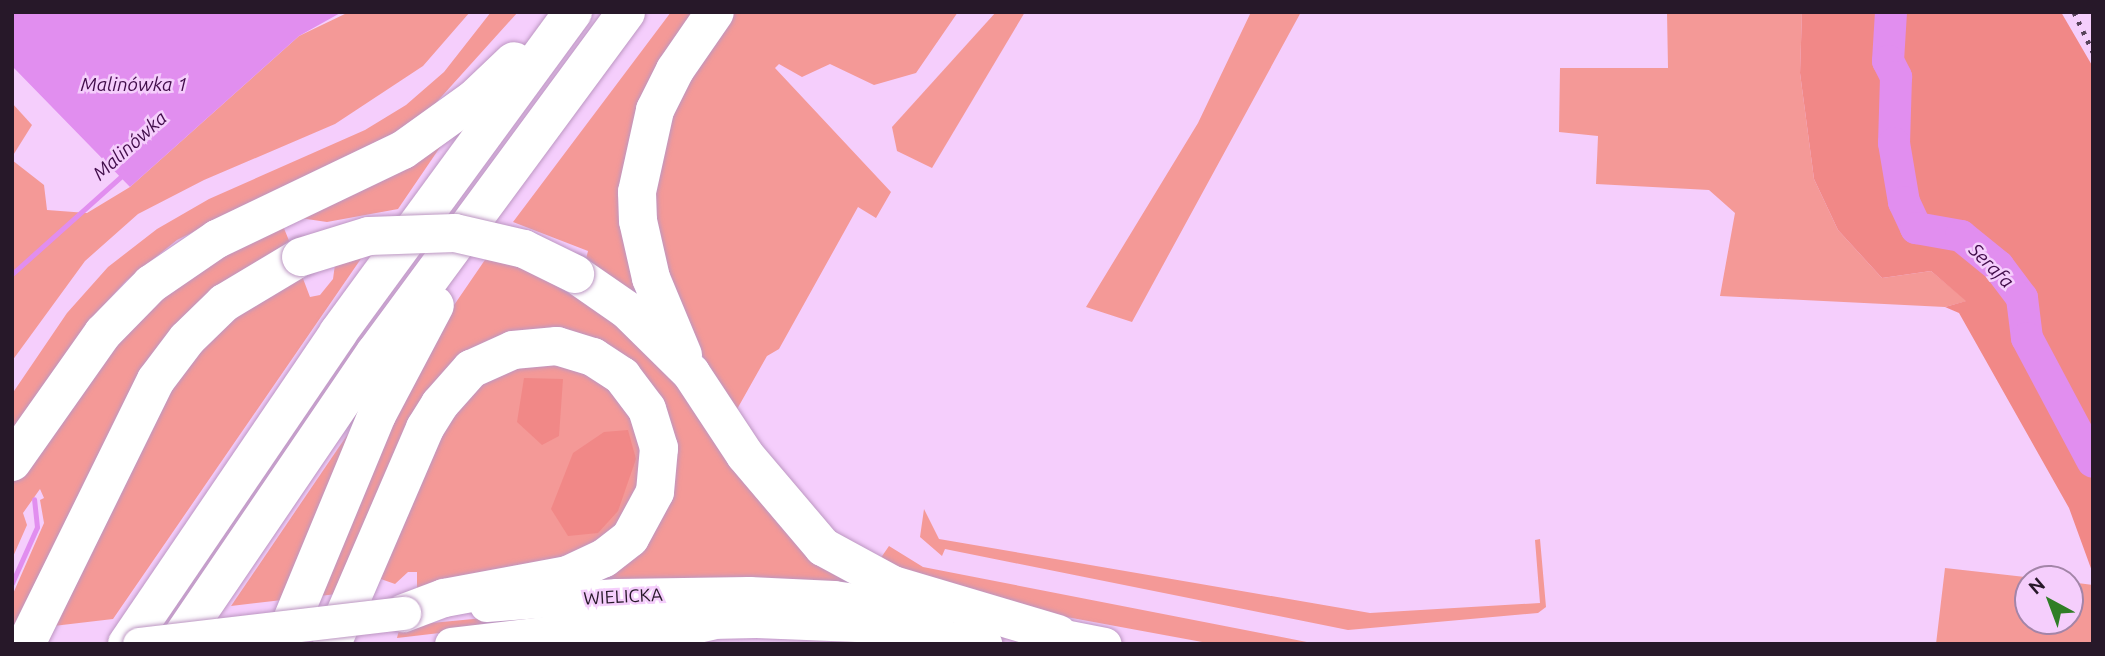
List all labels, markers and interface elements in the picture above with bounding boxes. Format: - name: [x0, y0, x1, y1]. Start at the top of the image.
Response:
- water label: Malinówka 1: [81, 74, 187, 96]
- water label: Malinówka: [88, 107, 172, 185]
- water label: Serafa: [1964, 239, 2018, 293]
- north arrow: [2014, 565, 2084, 635]
- text: N: [2024, 573, 2049, 599]
- street label: WIELICKA: [583, 583, 663, 609]

